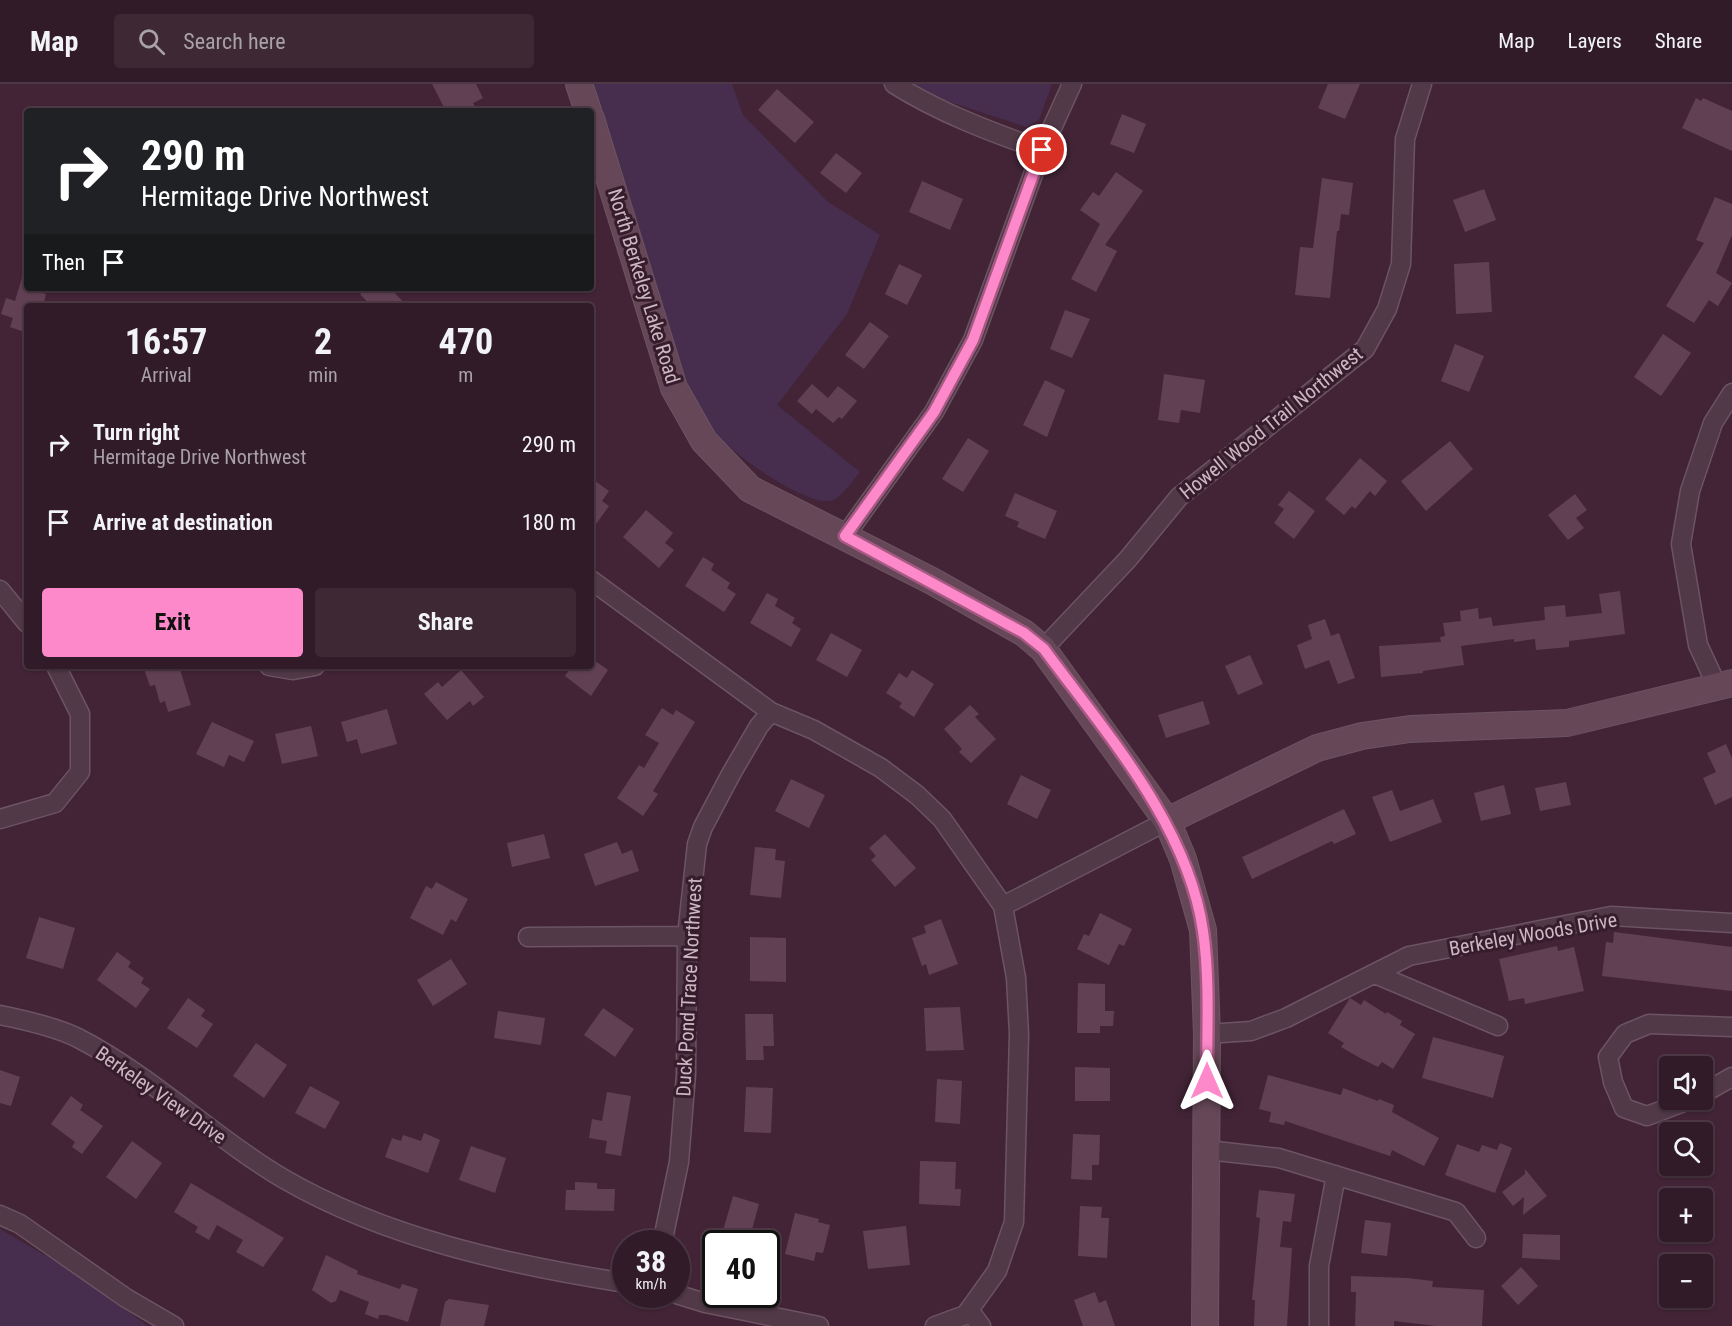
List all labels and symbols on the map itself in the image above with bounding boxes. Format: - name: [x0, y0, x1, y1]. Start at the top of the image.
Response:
- pin: [1016, 124, 1067, 175]
- street label: North Berkeley Lake Road: [603, 186, 685, 386]
- street label: Howell Wood Trail Northwest: [1175, 342, 1367, 504]
- street label: Duck Pond Trace Northwest: [671, 877, 707, 1097]
- street label: Berkeley Woods Drive: [1447, 907, 1619, 961]
- street label: Berkeley View Drive: [91, 1041, 231, 1149]
- position arrow: [1175, 1049, 1239, 1113]
- speed limit sign: 40: [702, 1230, 780, 1308]

